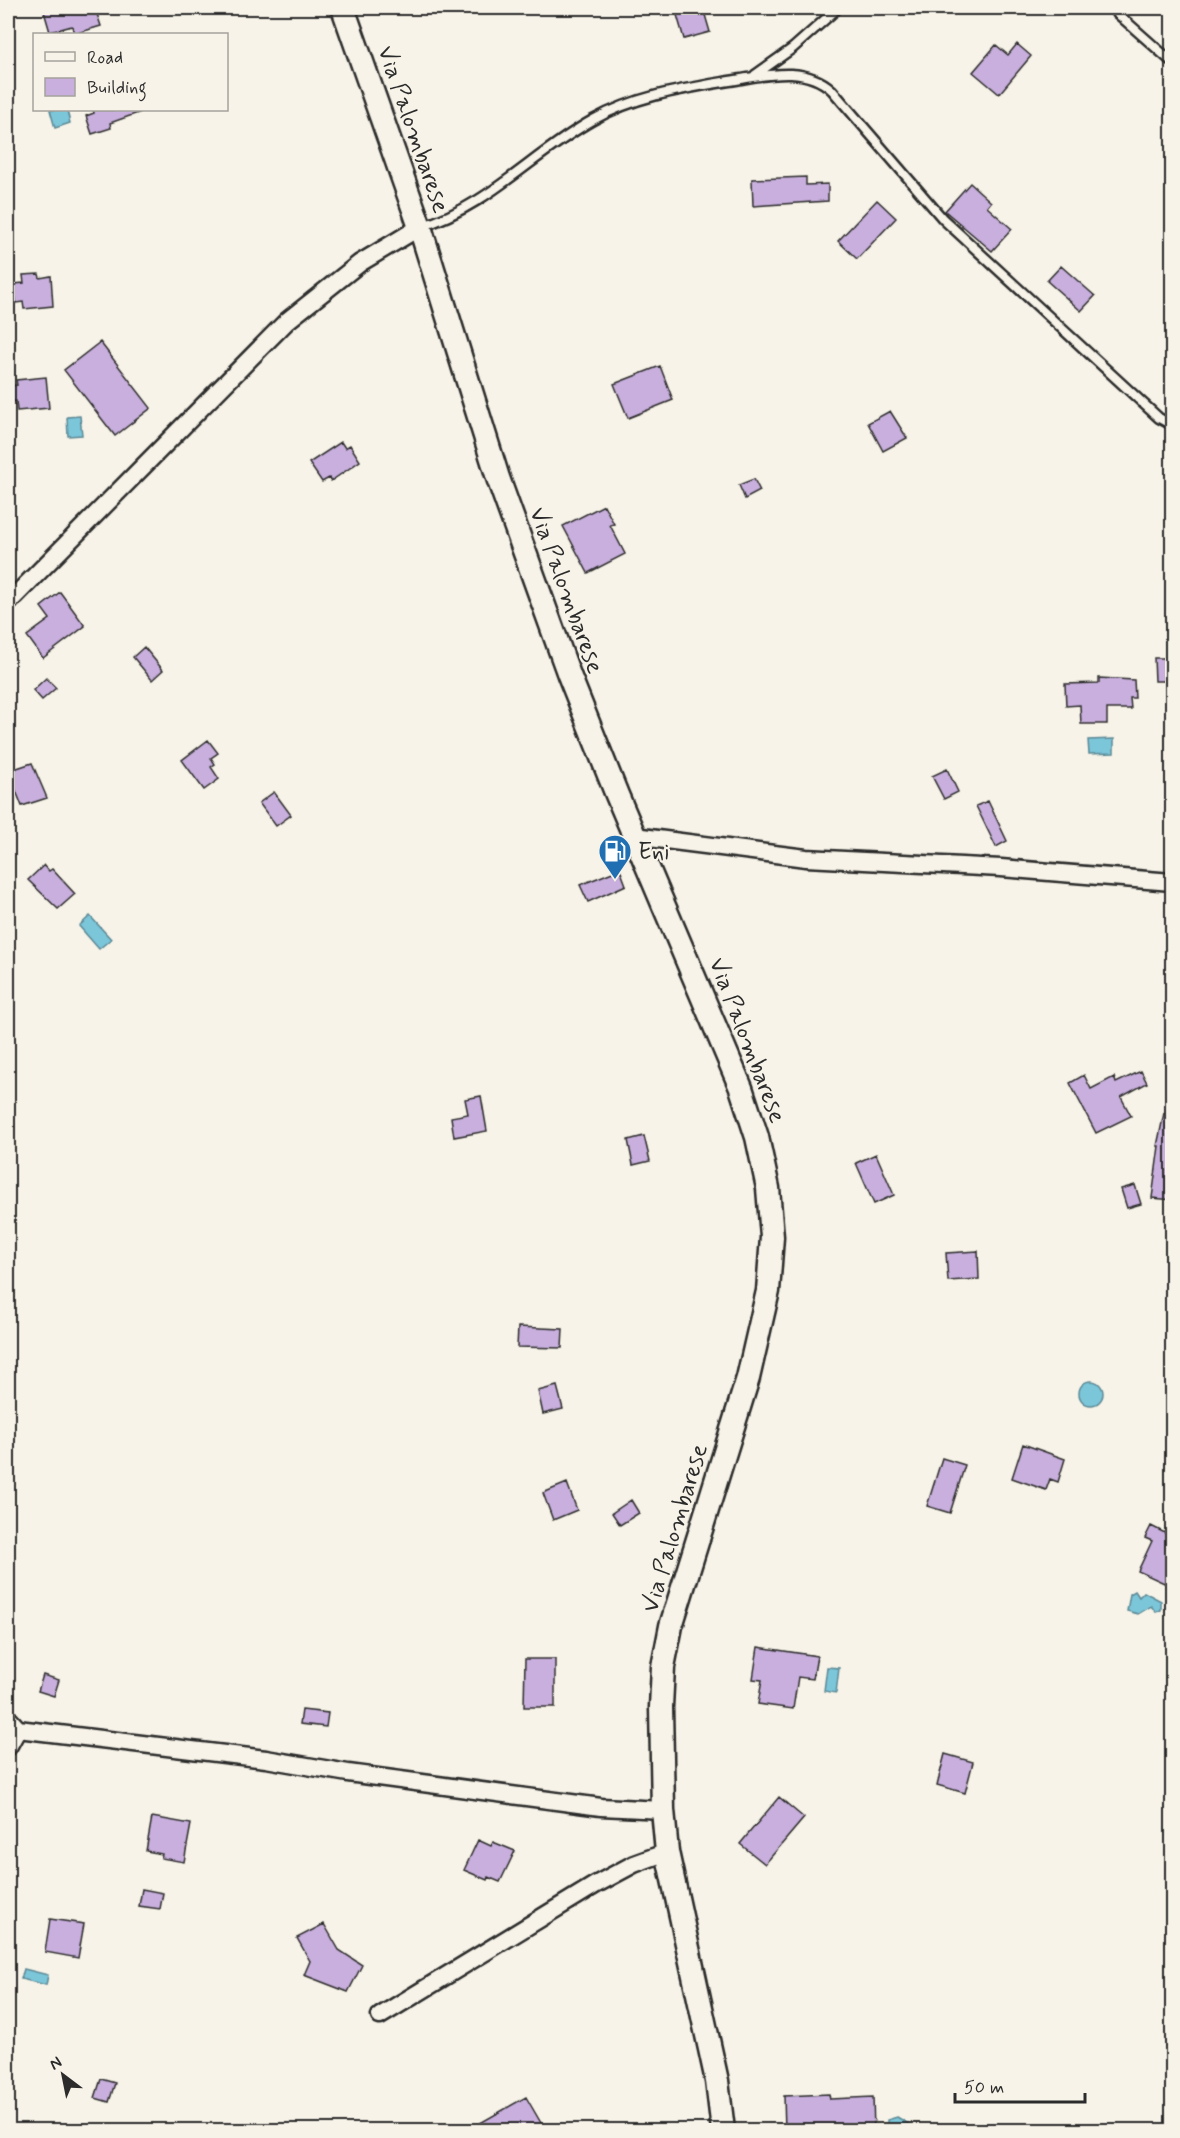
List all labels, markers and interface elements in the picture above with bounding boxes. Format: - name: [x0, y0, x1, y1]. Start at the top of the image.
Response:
- legend: [33, 33, 228, 111]
- street label: Via Palombarese: [370, 42, 456, 217]
- text: Road: [87, 46, 123, 70]
- text: Building: [87, 76, 147, 102]
- street label: Via Palombarese: [521, 503, 610, 678]
- fuel station icon: Eni: [597, 833, 633, 880]
- place label: Eni: [638, 837, 670, 868]
- street label: Via Palombarese: [701, 953, 792, 1128]
- street label: Via Palombarese: [635, 1440, 716, 1616]
- north arrow: [33, 2045, 93, 2105]
- text: N: [46, 2052, 66, 2075]
- scale bar: [955, 2066, 1086, 2104]
- text: 50 m: [964, 2076, 1004, 2100]

